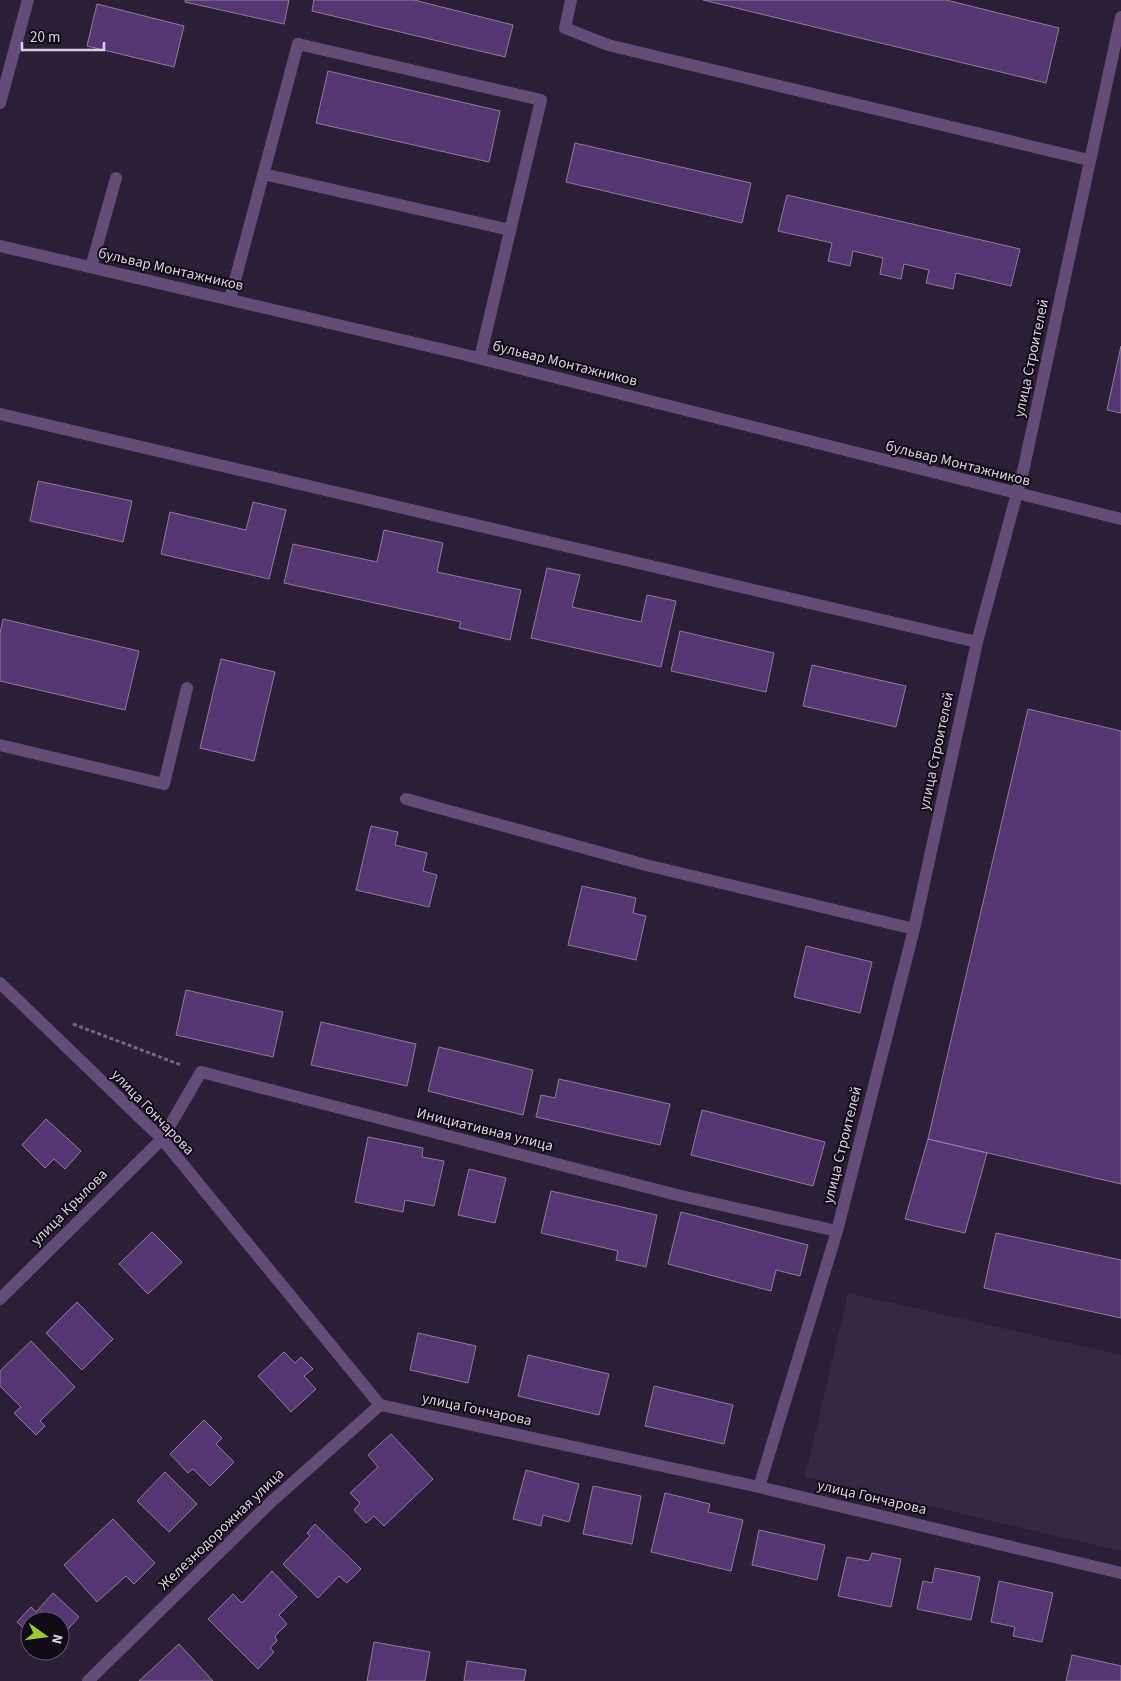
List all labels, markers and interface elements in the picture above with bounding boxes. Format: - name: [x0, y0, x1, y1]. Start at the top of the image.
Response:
- scale bar: [22, 20, 105, 52]
- text: 20 m: [30, 27, 60, 48]
- street label: бульвар Монтажников: [96, 243, 246, 297]
- street label: улица Строителей: [1009, 297, 1054, 419]
- street label: бульвар Монтажников: [490, 335, 640, 392]
- street label: бульвар Монтажников: [883, 435, 1033, 492]
- street label: улица Строителей: [914, 690, 959, 812]
- street label: улица Гончарова: [106, 1065, 199, 1160]
- street label: улица Строителей: [818, 1084, 867, 1206]
- street label: Инициативная улица: [414, 1102, 555, 1157]
- street label: улица Крылова: [26, 1164, 112, 1250]
- street label: улица Гончарова: [420, 1388, 534, 1431]
- street label: Железнодорожная улица: [154, 1464, 289, 1595]
- street label: улица Гончарова: [815, 1475, 929, 1520]
- north arrow: [20, 1611, 70, 1661]
- text: N: [46, 1632, 67, 1646]

